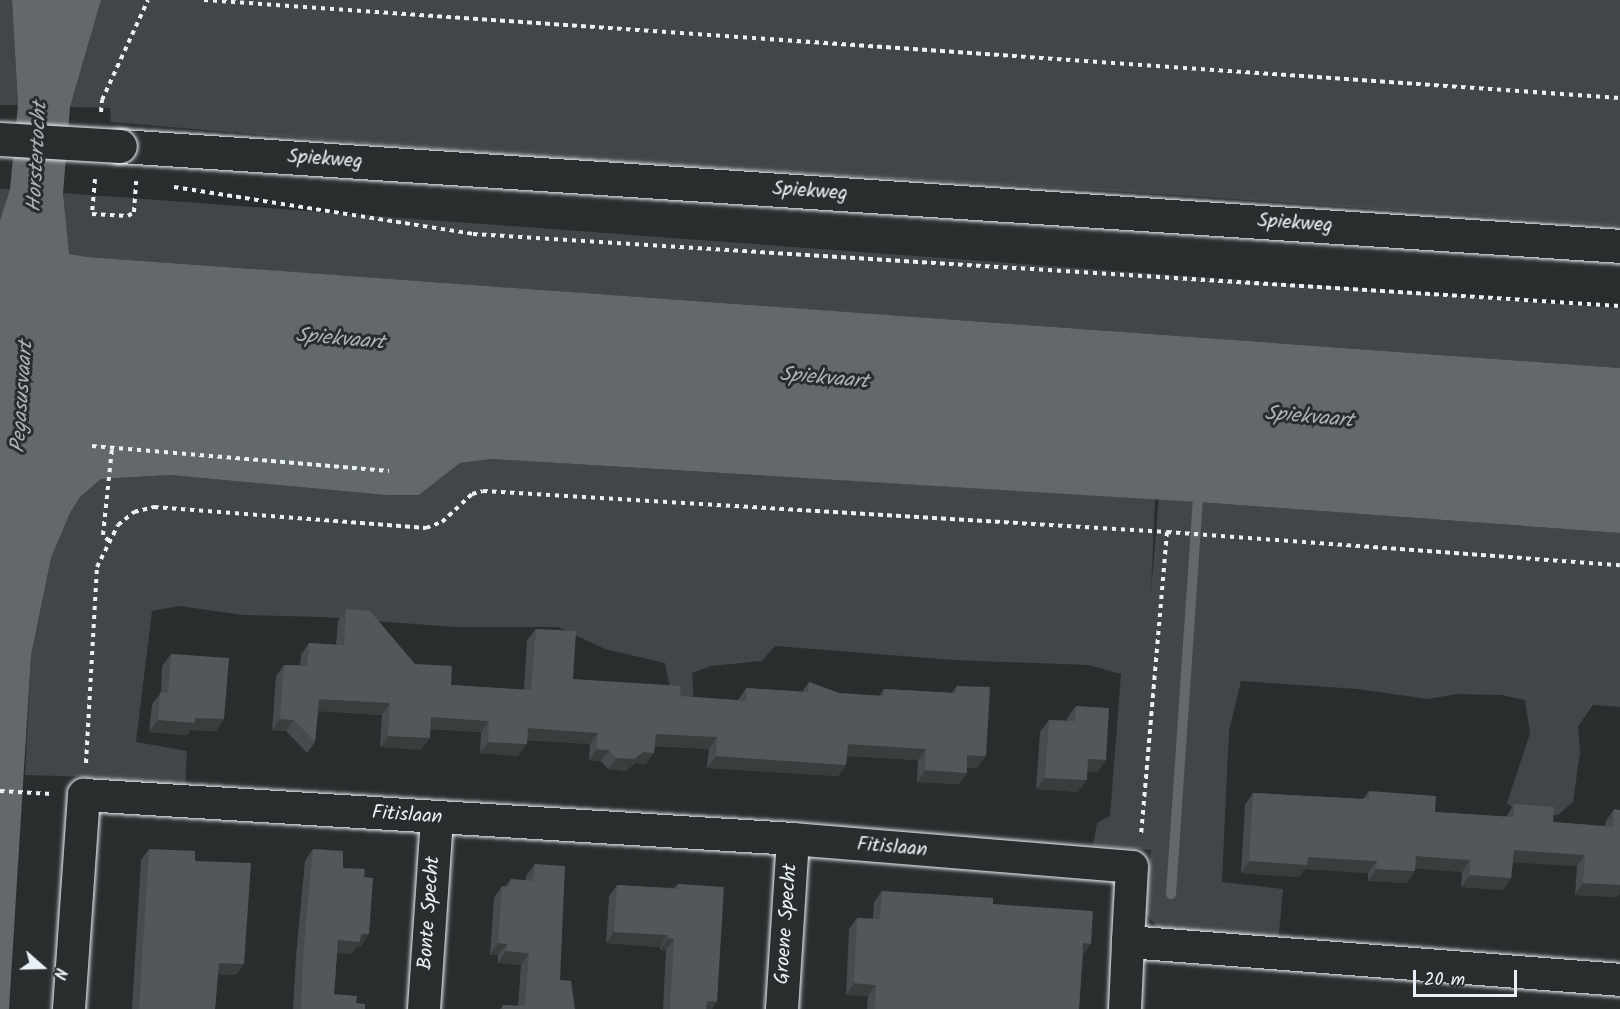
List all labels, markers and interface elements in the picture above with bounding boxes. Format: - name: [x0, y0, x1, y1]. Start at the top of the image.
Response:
- water label: Horstertocht: [23, 101, 53, 213]
- street label: Spiekweg: [287, 145, 363, 175]
- street label: Spiekweg: [772, 177, 848, 207]
- street label: Spiekweg: [1257, 209, 1333, 239]
- water label: Spiekvaart: [295, 324, 385, 356]
- water label: Pegasusvaart: [7, 340, 39, 454]
- water label: Spiekvaart: [779, 363, 869, 395]
- water label: Spiekvaart: [1264, 402, 1354, 434]
- street label: Fitislaan: [371, 802, 443, 830]
- street label: Fitislaan: [856, 833, 928, 863]
- street label: Bonte Specht: [414, 855, 446, 971]
- street label: Groene Specht: [771, 863, 803, 985]
- north arrow: [12, 937, 72, 997]
- scale bar: [1416, 958, 1520, 996]
- text: N: [46, 964, 73, 982]
- text: 20 m: [1424, 966, 1465, 995]

